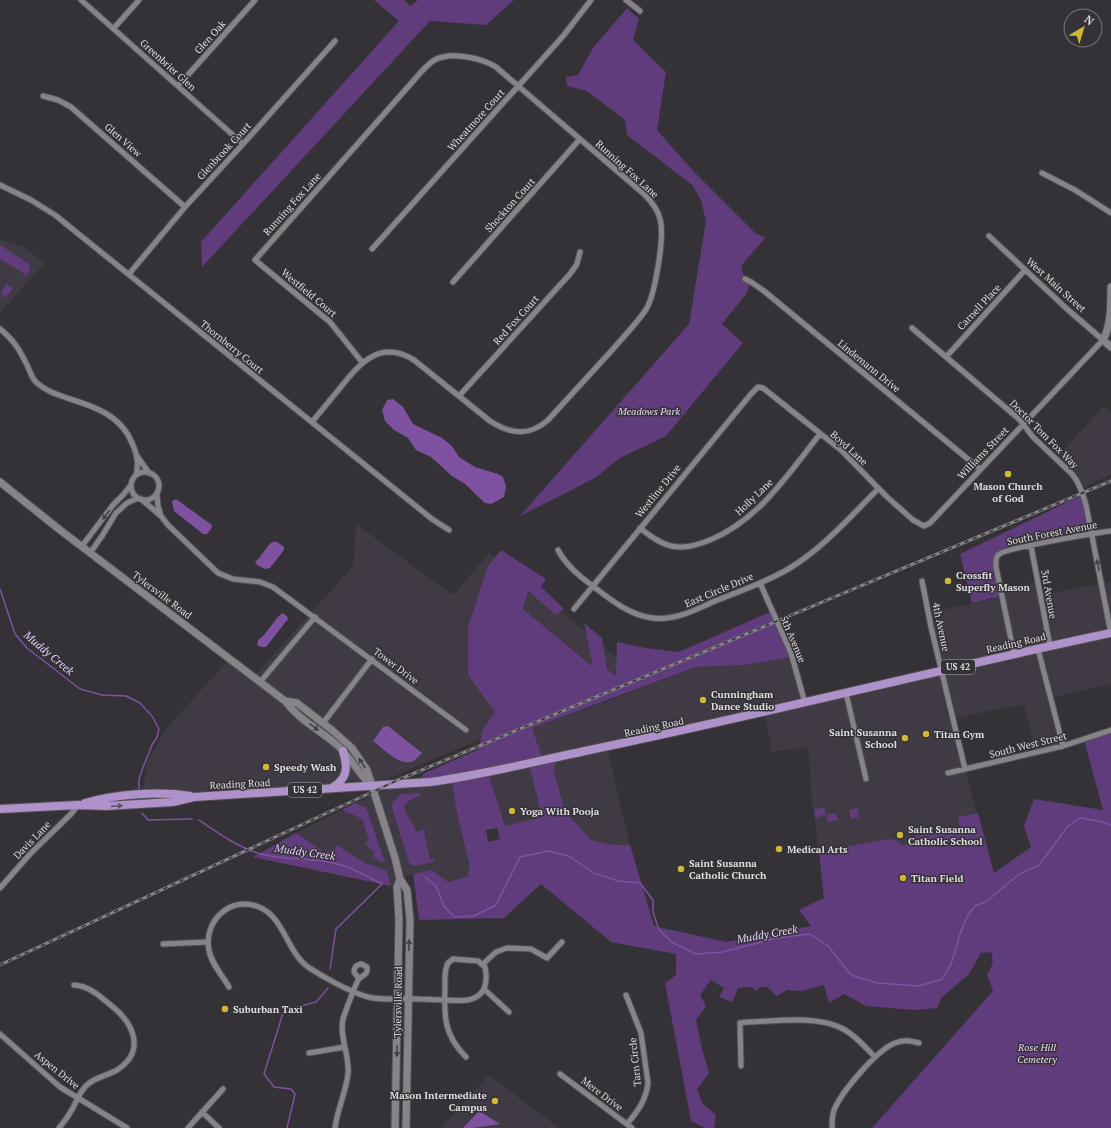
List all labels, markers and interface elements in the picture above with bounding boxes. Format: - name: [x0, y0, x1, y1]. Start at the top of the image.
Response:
- north arrow: [1063, 8, 1103, 48]
- text: N: [1082, 12, 1097, 29]
- street label: Glen Oak: [191, 17, 229, 57]
- street label: Greenbrier Glen: [137, 36, 199, 94]
- street label: Wheatmore Court: [445, 86, 508, 154]
- street label: Glenbrook Court: [194, 119, 254, 182]
- street label: Glen View: [102, 120, 145, 160]
- street label: Running Fox Lane: [593, 137, 661, 201]
- street label: Running Fox Lane: [260, 170, 324, 238]
- street label: Shockton Court: [482, 175, 538, 235]
- street label: West Main Street: [1023, 255, 1089, 315]
- street label: Westfield Court: [278, 266, 340, 320]
- street label: Carnell Place: [954, 281, 1004, 333]
- street label: Red Fox Court: [490, 292, 542, 348]
- street label: Thornberry Court: [198, 317, 267, 377]
- street label: Lindemann Drive: [835, 337, 903, 395]
- street label: Doctor Tom Fox Way: [1007, 397, 1082, 472]
- park label: Meadows Park: [617, 405, 680, 418]
- street label: Williams Street: [955, 424, 1012, 482]
- street label: Boyd Lane: [828, 428, 870, 468]
- street label: Westline Drive: [632, 462, 684, 520]
- marker: Mason Church of God: [1003, 469, 1013, 479]
- street label: Holly Lane: [732, 476, 776, 518]
- place label: Mason Church of God: [973, 480, 1043, 505]
- one-way arrow: [101, 509, 110, 520]
- street label: South Forest Avenue: [1006, 518, 1098, 548]
- one-way arrow: [1095, 559, 1101, 571]
- street label: Tylersville Road: [130, 568, 195, 622]
- street label: 3rd Avenue: [1038, 568, 1060, 620]
- place label: Crossfit Superfly Mason: [956, 569, 1031, 594]
- street label: East Circle Drive: [683, 570, 755, 610]
- marker: Crossfit Superfly Mason: [943, 576, 953, 586]
- street label: 4th Avenue: [929, 601, 953, 653]
- street label: 5th Avenue: [777, 613, 809, 665]
- water label: Muddy Creek: [20, 627, 78, 679]
- street label: Reading Road: [985, 630, 1047, 656]
- street label: Tower Drive: [371, 645, 421, 687]
- road number: US 42: [941, 660, 975, 674]
- place label: Cunningham Dance Studio: [711, 688, 774, 713]
- marker: Cunningham Dance Studio: [698, 695, 708, 705]
- street label: Reading Road: [623, 714, 686, 740]
- one-way arrow: [308, 722, 319, 731]
- place label: Saint Susanna School: [829, 726, 898, 751]
- place label: Titan Gym: [934, 728, 985, 741]
- marker: Titan Gym: [921, 729, 931, 739]
- street label: South West Street: [988, 729, 1068, 761]
- marker: Saint Susanna School: [900, 733, 910, 743]
- one-way arrow: [358, 757, 366, 768]
- place label: Speedy Wash: [274, 761, 337, 774]
- marker: Speedy Wash: [261, 762, 271, 772]
- street label: Reading Road: [209, 776, 271, 792]
- road number: US 42: [288, 783, 322, 797]
- one-way arrow: [111, 802, 123, 809]
- place label: Yoga With Pooja: [520, 805, 600, 818]
- marker: Yoga With Pooja: [507, 806, 517, 816]
- street label: Davis Lane: [10, 818, 54, 862]
- place label: Saint Susanna Catholic School: [908, 823, 983, 848]
- marker: Saint Susanna Catholic School: [895, 830, 905, 840]
- water label: Muddy Creek: [273, 841, 337, 863]
- place label: Medical Arts: [787, 843, 848, 856]
- marker: Medical Arts: [774, 844, 784, 854]
- place label: Saint Susanna Catholic Church: [689, 857, 767, 882]
- marker: Saint Susanna Catholic Church: [676, 864, 686, 874]
- place label: Titan Field: [911, 872, 963, 885]
- marker: Titan Field: [898, 873, 908, 883]
- water label: Muddy Creek: [735, 922, 799, 946]
- one-way arrow: [406, 938, 412, 951]
- street label: Tylersville Road: [391, 966, 405, 1038]
- place label: Suburban Taxi: [233, 1003, 303, 1016]
- marker: Suburban Taxi: [220, 1004, 230, 1014]
- street label: Tarn Circle: [626, 1037, 644, 1087]
- park label: Rose Hill Cemetery: [1017, 1041, 1057, 1066]
- one-way arrow: [394, 1045, 400, 1058]
- street label: Aspen Drive: [32, 1048, 82, 1092]
- street label: Mere Drive: [579, 1074, 625, 1114]
- place label: Mason Intermediate Campus: [390, 1089, 488, 1114]
- marker: Mason Intermediate Campus: [490, 1096, 500, 1106]

